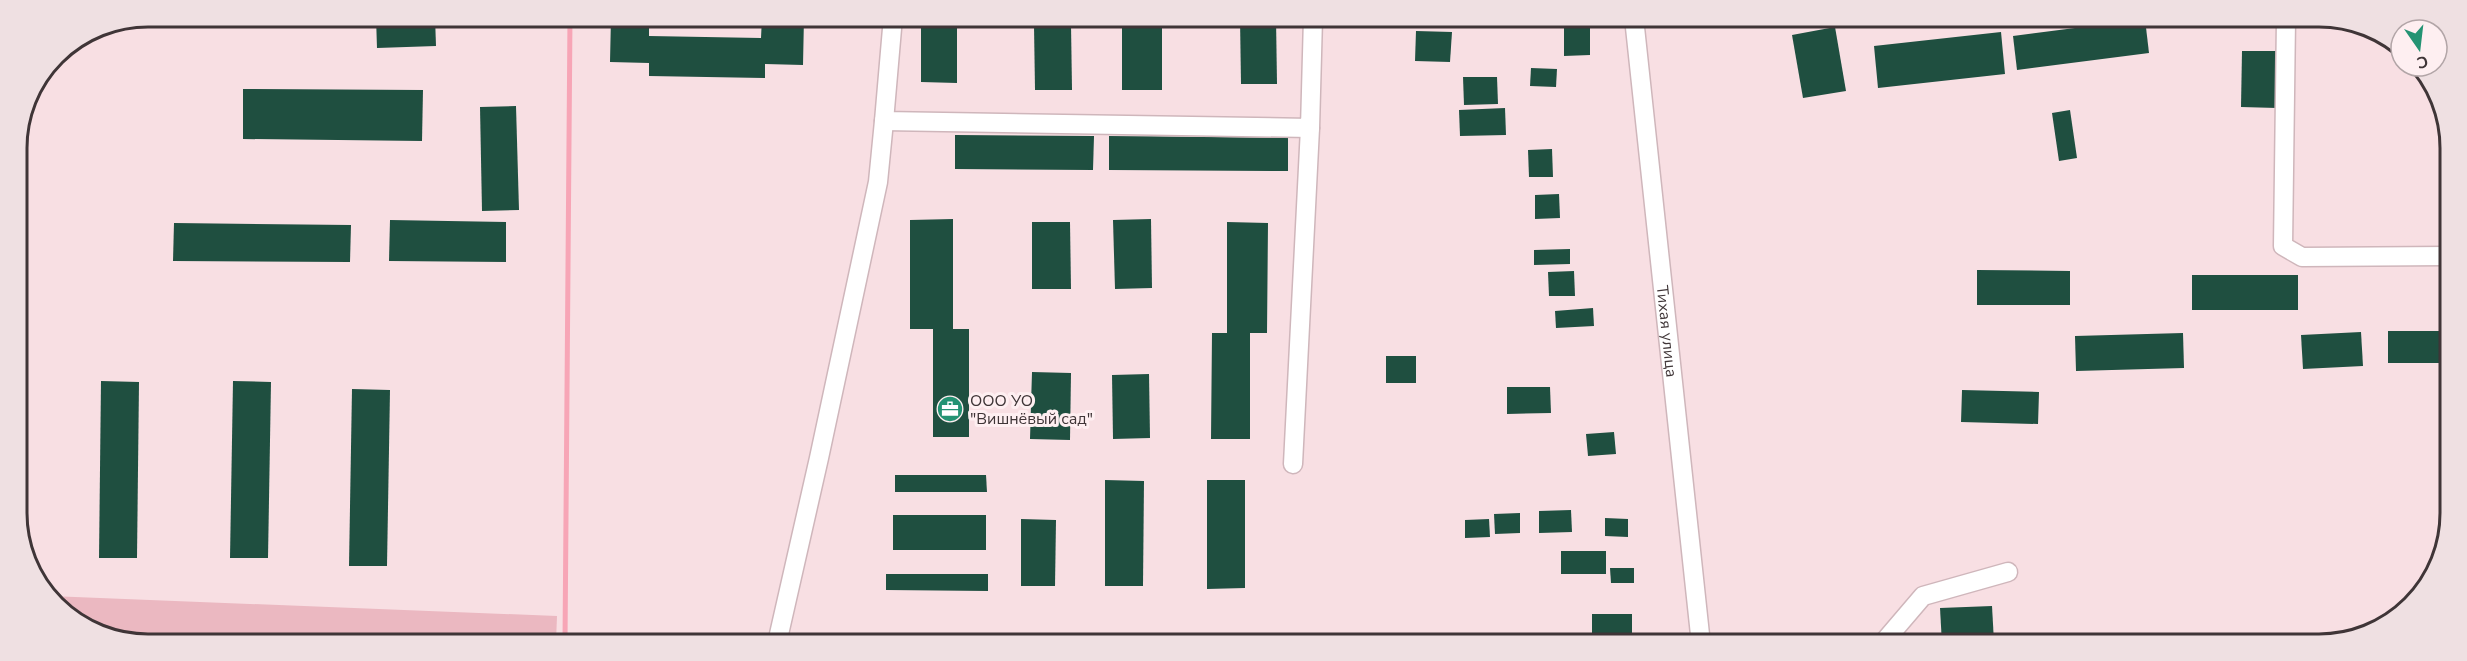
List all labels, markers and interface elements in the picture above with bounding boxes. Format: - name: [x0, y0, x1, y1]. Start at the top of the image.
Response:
- north arrow: [2389, 18, 2449, 78]
- text: С: [2414, 50, 2430, 74]
- street label: Тихая улица: [1651, 284, 1682, 378]
- place label: ООО УО "Вишнёвый сад": [970, 390, 1093, 430]
- office icon: ООО УО "Вишнёвый сад": [935, 394, 965, 424]

